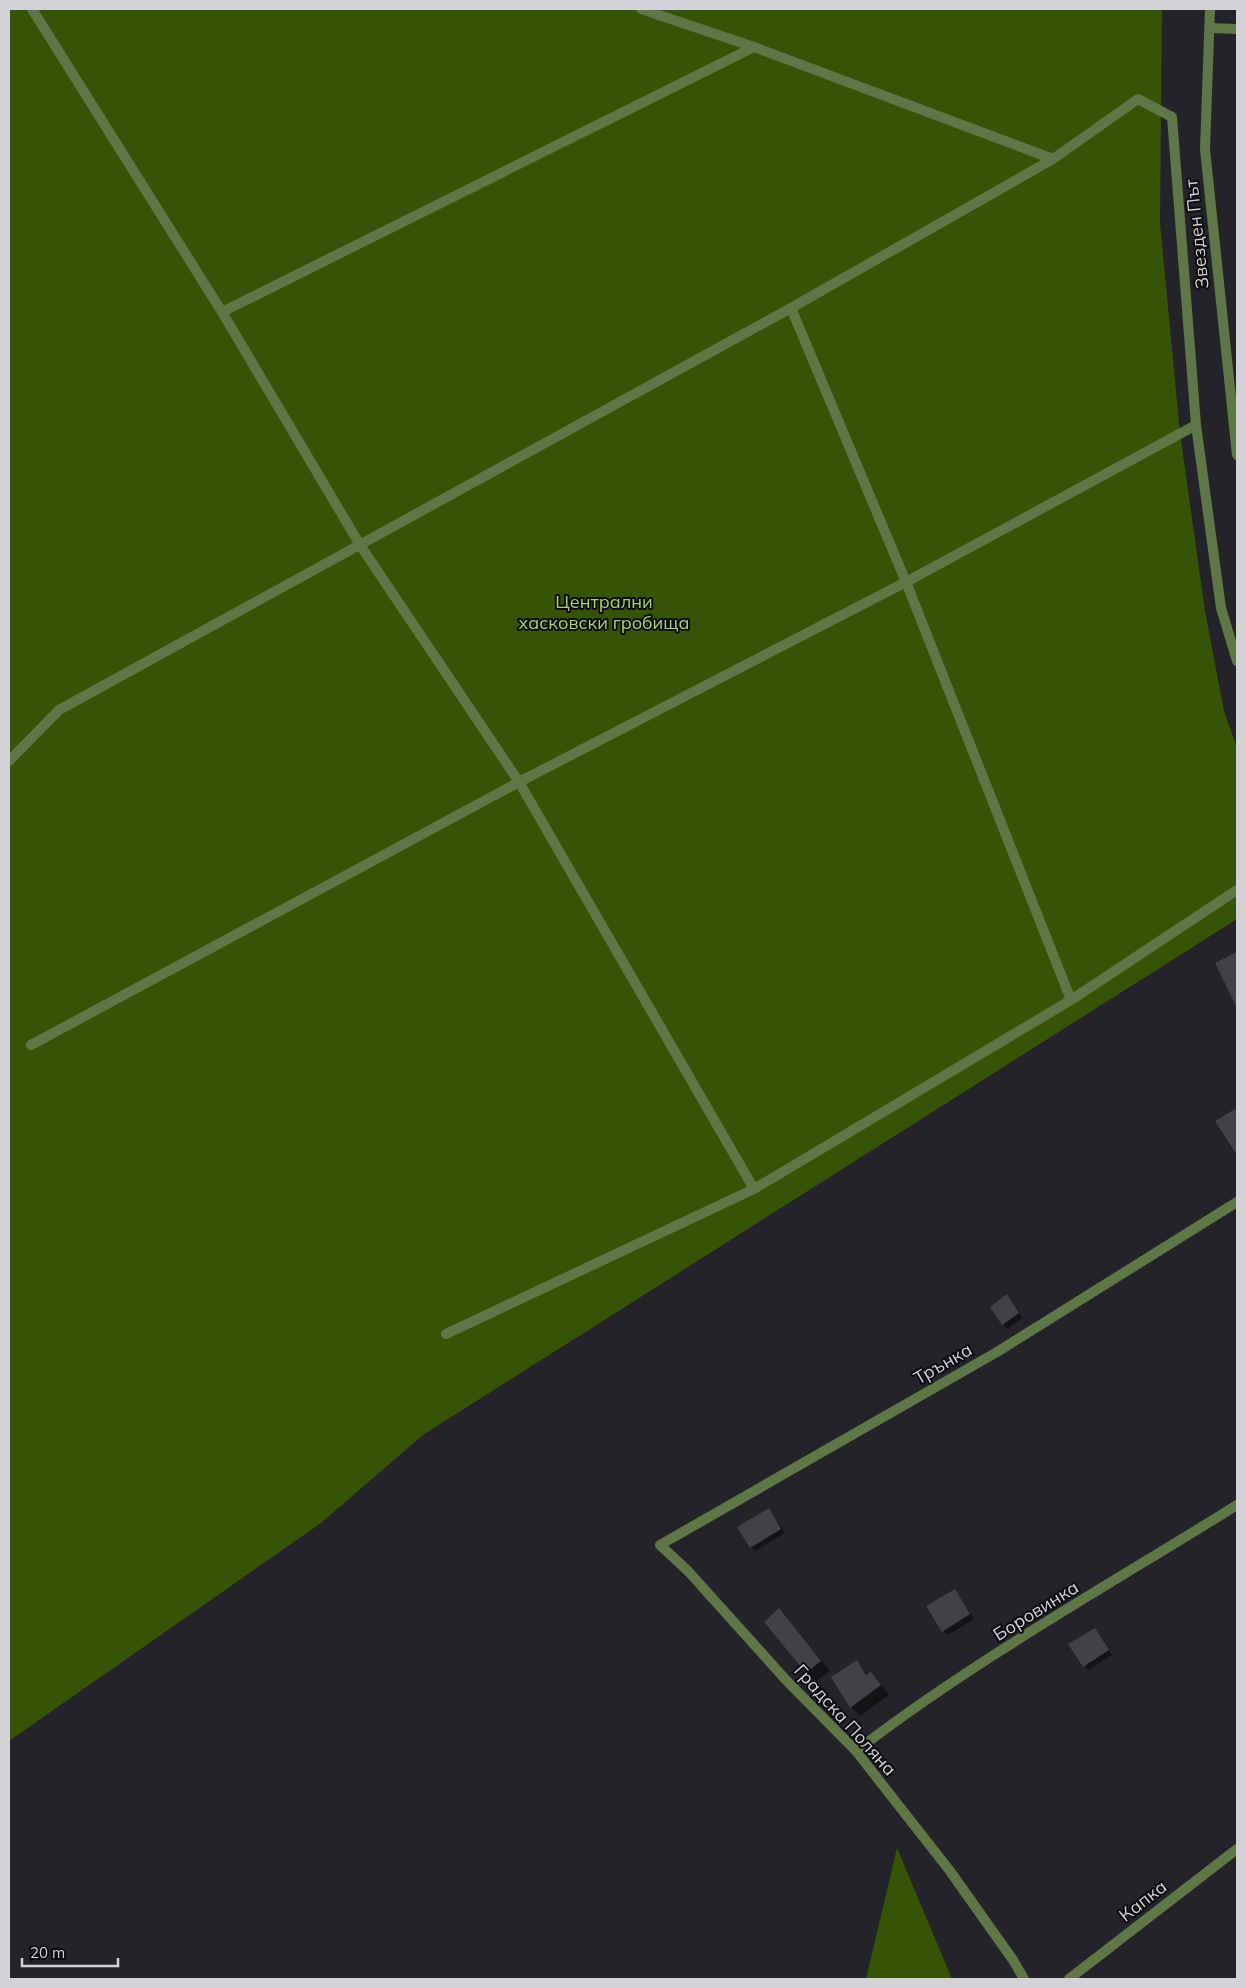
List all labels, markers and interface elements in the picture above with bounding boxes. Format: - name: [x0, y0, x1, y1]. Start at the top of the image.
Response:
- street label: Звезден Път: [1179, 177, 1214, 290]
- park label: Централни хасковски гробища: [519, 590, 689, 634]
- street label: Трънка: [910, 1338, 976, 1389]
- street label: Боровинка: [989, 1575, 1083, 1646]
- street label: Градска Поляна: [789, 1659, 901, 1780]
- street label: Капка: [1114, 1875, 1171, 1926]
- scale bar: [22, 1936, 119, 1968]
- text: 20 m: [30, 1943, 65, 1962]

